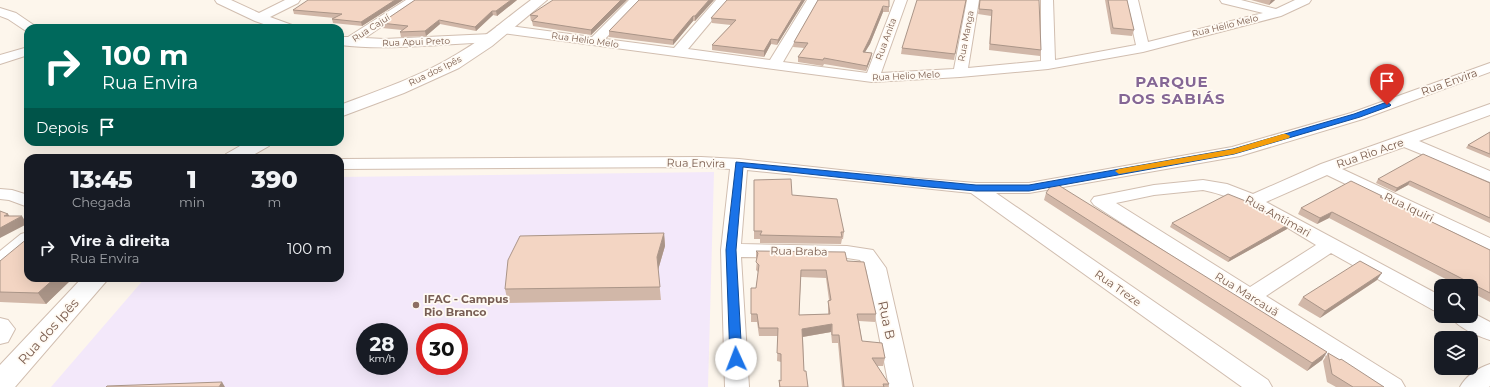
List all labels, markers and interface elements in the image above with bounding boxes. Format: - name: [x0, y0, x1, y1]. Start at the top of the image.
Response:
- street label: Rua Manga: [955, 9, 976, 62]
- street label: Rua Cajuí: [350, 11, 392, 44]
- street label: Rua Helio Melo: [1191, 12, 1260, 39]
- street label: Rua Anita: [873, 16, 898, 61]
- street label: Rua Helio Melo: [551, 29, 620, 50]
- street label: Rua Apui Preto: [382, 35, 450, 48]
- text: 100 m: [102, 38, 188, 72]
- icon: right: [36, 40, 88, 92]
- street label: Rua dos Ipês: [407, 53, 464, 88]
- pin: [1370, 64, 1404, 105]
- street label: Rua Envira: [1419, 65, 1479, 99]
- street label: Rua Helio Melo: [872, 68, 941, 83]
- icon: arrive: [1376, 70, 1398, 92]
- text: Rua Envira: [102, 72, 198, 94]
- district label: PARQUE DOS SABIÁS: [1118, 72, 1226, 108]
- icon: arrive: [96, 116, 118, 138]
- text: Depois: [36, 118, 88, 137]
- street label: Rua Rio Acre: [1334, 135, 1406, 171]
- street label: Rua Envira: [666, 155, 726, 171]
- text: 13:45: [70, 165, 133, 194]
- text: 1: [187, 165, 197, 194]
- text: 390: [251, 165, 298, 194]
- street label: Rua Iquiri: [1382, 189, 1436, 225]
- street label: Rua Antimari: [1243, 192, 1313, 240]
- text: Chegada: [72, 194, 131, 210]
- text: min: [179, 194, 205, 210]
- text: m: [268, 194, 281, 210]
- text: Vire à direita: [70, 231, 170, 250]
- icon: right: [36, 237, 58, 259]
- text: 100 m: [287, 239, 332, 258]
- street label: Rua Braba: [770, 244, 828, 258]
- text: Rua Envira: [70, 250, 139, 266]
- street label: Rua Treze: [1092, 267, 1144, 309]
- street label: Rua Marcauã: [1213, 269, 1281, 319]
- map controls: [1434, 279, 1478, 375]
- button: search: [1434, 279, 1478, 323]
- place label: IFAC - Campus Rio Branco: [424, 292, 508, 319]
- street label: Rua dos Ipês: [14, 295, 82, 367]
- street label: Rua B: [875, 299, 899, 341]
- marker: IFAC - Campus Rio Branco: [411, 300, 421, 310]
- speed limit sign: 30: [416, 323, 468, 375]
- button: layers: [1434, 331, 1478, 375]
- text: 28: [370, 332, 395, 356]
- position arrow: [715, 338, 757, 380]
- text: km/h: [369, 352, 395, 365]

